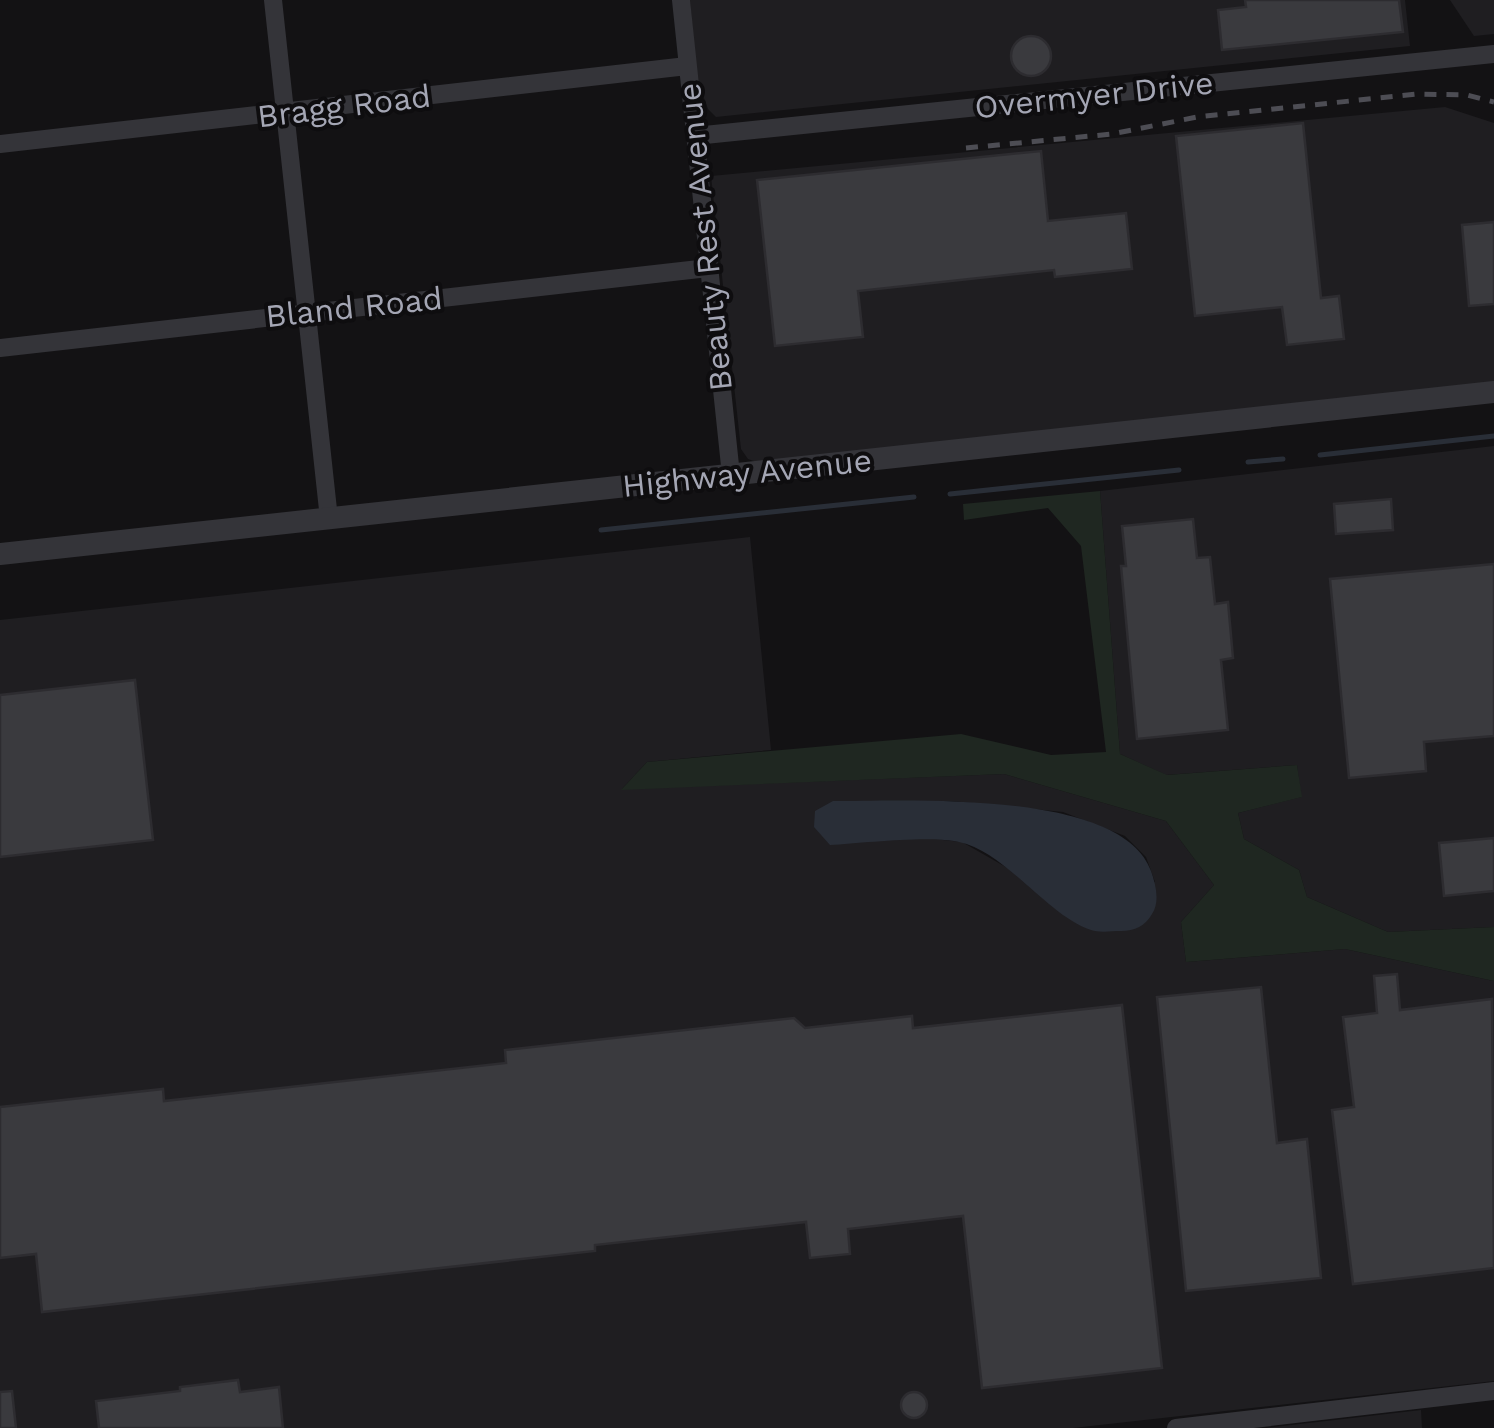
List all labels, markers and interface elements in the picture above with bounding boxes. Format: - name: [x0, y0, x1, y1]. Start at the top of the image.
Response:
- street label: Overmyer Drive: [973, 64, 1215, 126]
- street label: Bragg Road: [255, 76, 433, 136]
- street label: Beauty Rest Avenue: [670, 81, 740, 393]
- street label: Bland Road: [264, 279, 444, 335]
- street label: Highway Avenue: [620, 441, 874, 505]

